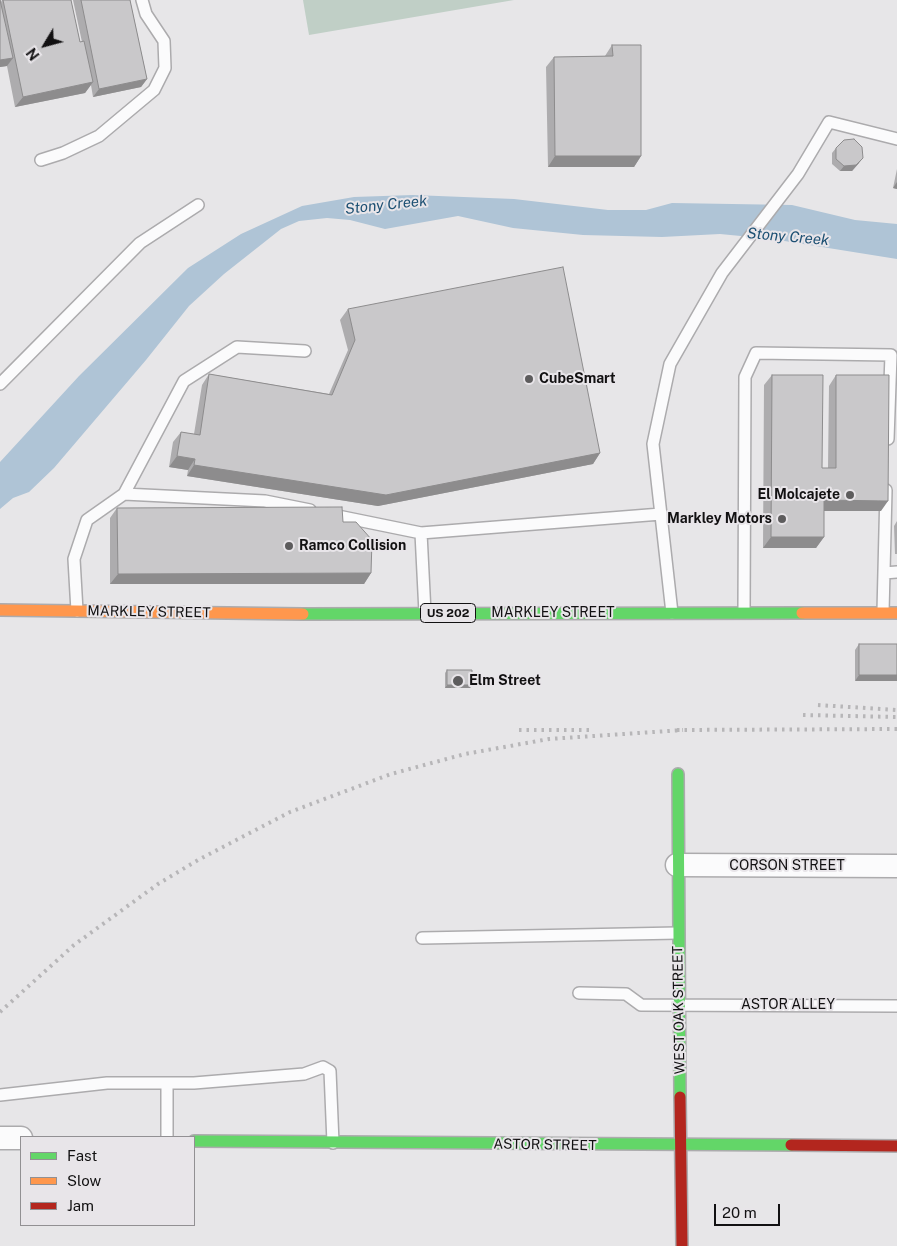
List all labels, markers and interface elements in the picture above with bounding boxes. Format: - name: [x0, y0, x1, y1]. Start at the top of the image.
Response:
- north arrow: [20, 20, 70, 70]
- text: N: [23, 45, 43, 63]
- water label: Stony Creek: [344, 192, 428, 218]
- water label: Stony Creek: [746, 224, 830, 250]
- place label: CubeSmart: [539, 371, 616, 387]
- marker: CubeSmart: [523, 373, 535, 385]
- place label: El Molcajete: [757, 487, 840, 503]
- marker: El Molcajete: [844, 489, 856, 501]
- place label: Markley Motors: [667, 511, 772, 527]
- marker: Markley Motors: [776, 513, 788, 525]
- place label: Ramco Collision: [299, 538, 406, 554]
- marker: Ramco Collision: [283, 540, 295, 552]
- street label: MARKLEY STREET: [87, 603, 211, 621]
- road number: US 202: [420, 604, 476, 622]
- street label: MARKLEY STREET: [491, 605, 615, 621]
- place label: Elm Street: [469, 673, 541, 689]
- marker: Elm Street: [451, 674, 465, 688]
- street label: CORSON STREET: [729, 858, 845, 874]
- street label: WEST OAK STREET: [669, 946, 689, 1074]
- street label: ASTOR ALLEY: [741, 997, 835, 1013]
- legend: [20, 1136, 195, 1226]
- street label: ASTOR STREET: [493, 1136, 597, 1154]
- text: Fast: [67, 1147, 97, 1164]
- text: Slow: [67, 1172, 101, 1189]
- scale bar: [717, 1194, 783, 1226]
- text: Jam: [67, 1197, 94, 1214]
- text: 20 m: [722, 1204, 757, 1221]

